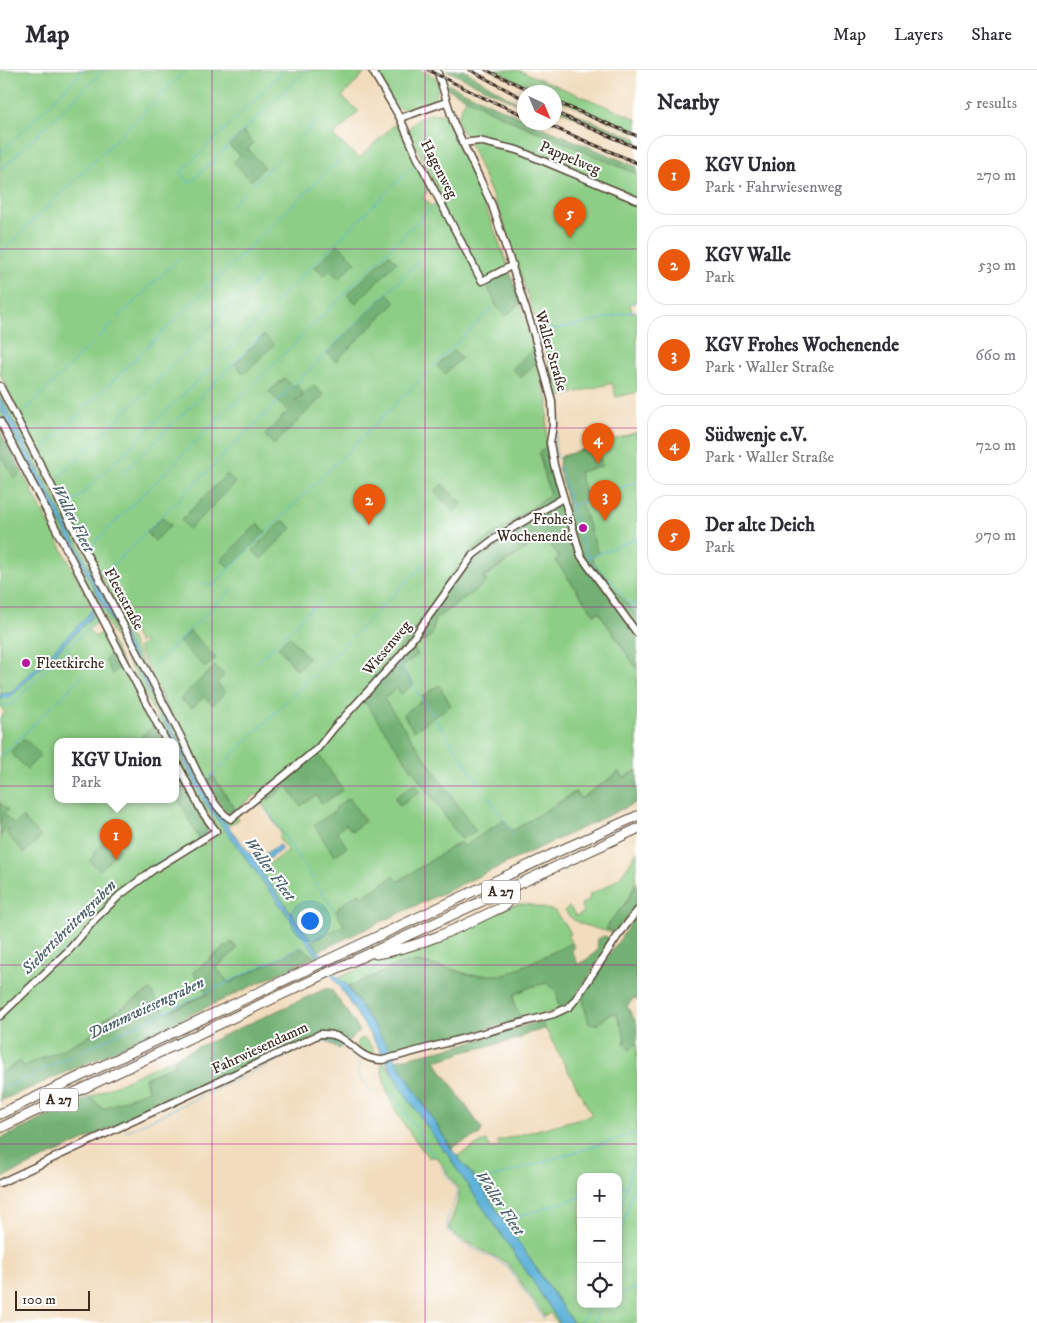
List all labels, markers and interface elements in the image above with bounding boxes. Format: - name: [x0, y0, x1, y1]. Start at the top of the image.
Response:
- text: Map: [25, 20, 69, 50]
- text: Map: [833, 24, 866, 46]
- text: Layers: [894, 24, 943, 46]
- text: Share: [971, 24, 1012, 46]
- north arrow: [517, 85, 562, 130]
- text: Nearby: [657, 90, 719, 116]
- text: 5 results: [965, 93, 1017, 113]
- street label: Hagenweg: [416, 136, 462, 202]
- street label: Pappelweg: [537, 137, 604, 179]
- text: KGV Union: [705, 154, 796, 177]
- text: 1: [671, 165, 677, 185]
- text: 270 m: [976, 165, 1016, 185]
- text: Park · Fahrwiesenweg: [705, 177, 842, 197]
- pin: 5: [554, 197, 586, 238]
- text: KGV Walle: [705, 244, 791, 267]
- text: 2: [670, 255, 678, 275]
- text: 530 m: [978, 255, 1016, 275]
- text: Park: [705, 267, 735, 287]
- street label: Waller Straße: [530, 307, 572, 394]
- text: KGV Frohes Wochenende: [705, 334, 899, 357]
- text: 3: [671, 345, 677, 365]
- text: 660 m: [975, 345, 1016, 365]
- text: Park · Waller Straße: [705, 357, 834, 377]
- pin: 4: [582, 423, 614, 464]
- text: Südwenje e.V.: [705, 424, 807, 447]
- text: 4: [669, 435, 679, 455]
- text: 720 m: [976, 435, 1016, 455]
- text: Park · Waller Straße: [705, 447, 834, 467]
- water label: Waller Fleet: [47, 480, 99, 557]
- pin: 3: [589, 480, 621, 521]
- pin: 2: [353, 484, 385, 525]
- place label: Frohes Wochenende: [496, 510, 573, 546]
- text: Der alte Deich: [705, 514, 815, 537]
- marker: Frohes Wochenende: [577, 522, 589, 534]
- text: 5: [670, 525, 678, 545]
- text: 970 m: [976, 525, 1016, 545]
- text: Park: [705, 537, 735, 557]
- street label: Fleetstraße: [100, 565, 148, 633]
- street label: Wiesenweg: [358, 616, 416, 680]
- place label: Fleetkirche: [36, 654, 104, 673]
- marker: Fleetkirche: [20, 657, 32, 669]
- popup: [54, 738, 179, 803]
- text: KGV Union: [71, 749, 162, 772]
- text: Park: [71, 772, 101, 792]
- pin: 1: [100, 819, 132, 860]
- water label: Waller Fleet: [240, 833, 301, 906]
- water label: Siebertsbreitengraben: [17, 875, 121, 979]
- road number: A 27: [482, 880, 520, 904]
- your location: [297, 908, 323, 934]
- water label: Dammwiesengraben: [85, 972, 207, 1044]
- street label: Fahrwiesendamm: [209, 1017, 311, 1079]
- road number: A 27: [40, 1088, 78, 1112]
- water label: Waller Fleet: [471, 1167, 530, 1240]
- map controls: [577, 1173, 622, 1308]
- button: +: [577, 1173, 622, 1218]
- button: −: [577, 1218, 622, 1263]
- button: locate: [577, 1263, 622, 1308]
- scale bar: [15, 1288, 90, 1311]
- text: 100 m: [22, 1291, 56, 1309]

